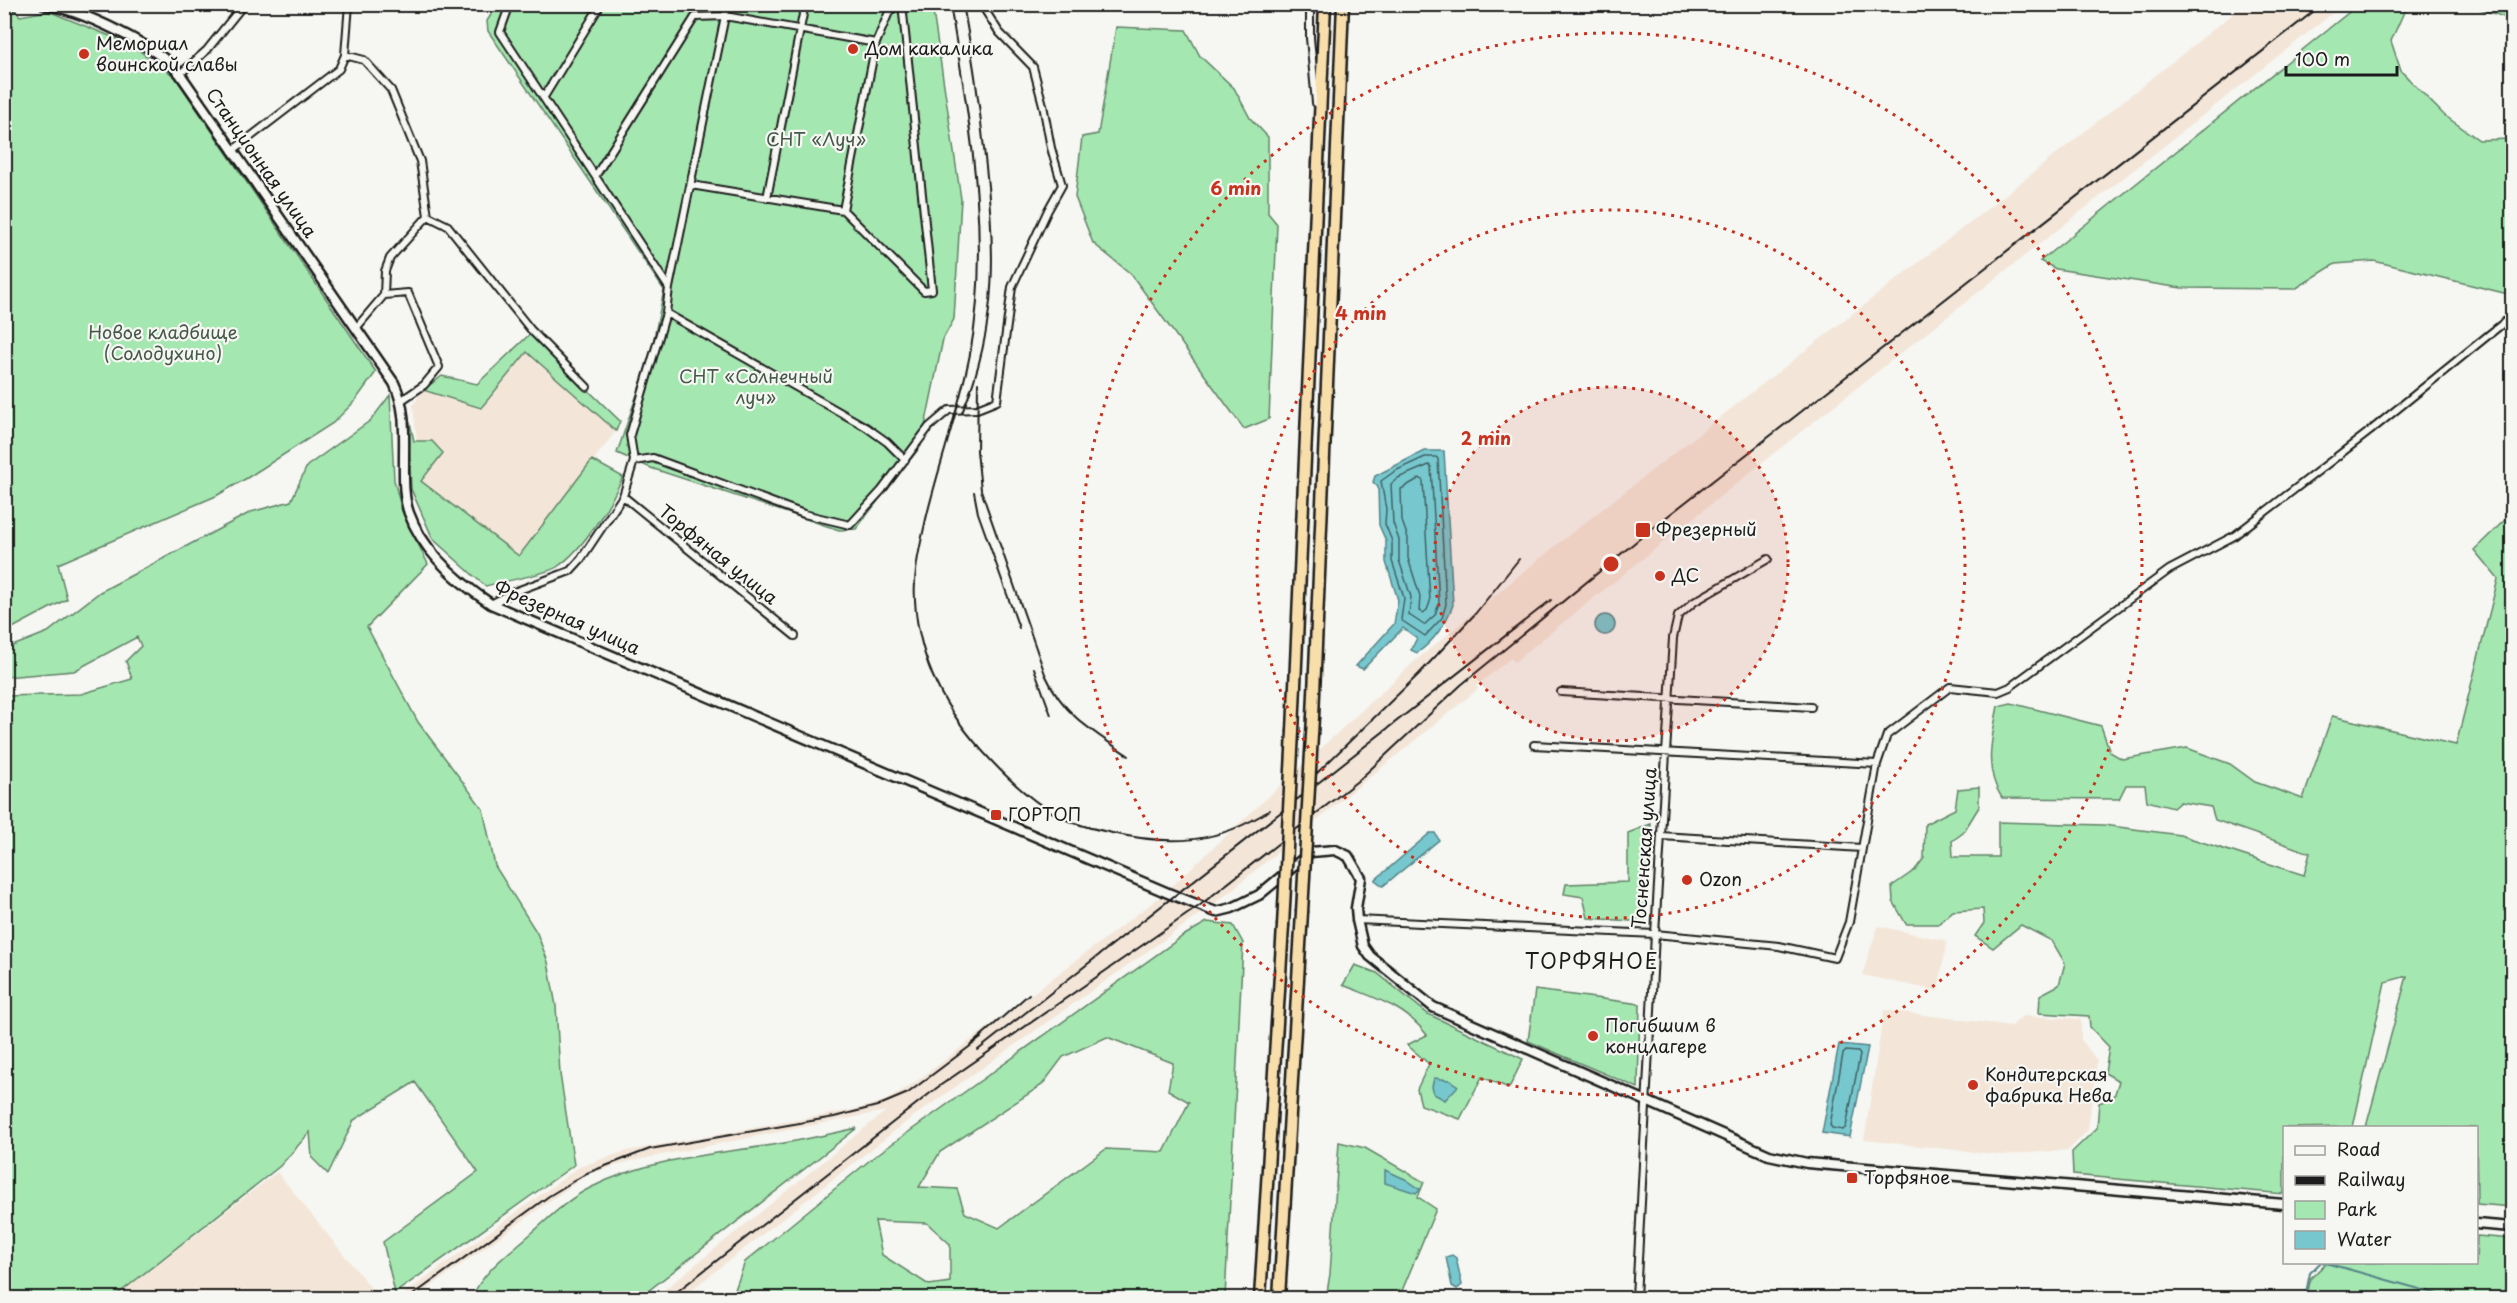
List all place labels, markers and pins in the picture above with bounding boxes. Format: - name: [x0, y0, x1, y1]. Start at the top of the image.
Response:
- place label: Мемориал воинской славы: [96, 29, 238, 77]
- place label: Дом какалика: [864, 34, 994, 61]
- marker: Дом какалика: [846, 42, 860, 56]
- marker: Мемориал воинской славы: [77, 47, 91, 61]
- place label: Фрезерный: [1656, 515, 1757, 542]
- marker: Фрезерный: [1634, 521, 1652, 539]
- centre of rings: [1601, 554, 1621, 574]
- place label: ДС: [1671, 561, 1699, 588]
- marker: ДС: [1653, 569, 1667, 583]
- place label: ГОРТОП: [1008, 800, 1081, 827]
- marker: ГОРТОП: [989, 808, 1003, 822]
- place label: Ozon: [1699, 865, 1742, 892]
- marker: Ozon: [1680, 873, 1694, 887]
- place label: Погибшим в концлагере: [1605, 1011, 1716, 1059]
- marker: Погибшим в концлагере: [1586, 1029, 1600, 1043]
- place label: Кондитерская фабрика Нева: [1985, 1060, 2114, 1108]
- marker: Кондитерская фабрика Нева: [1966, 1078, 1980, 1092]
- place label: Торфяное: [1864, 1163, 1950, 1190]
- marker: Торфяное: [1845, 1171, 1859, 1185]

